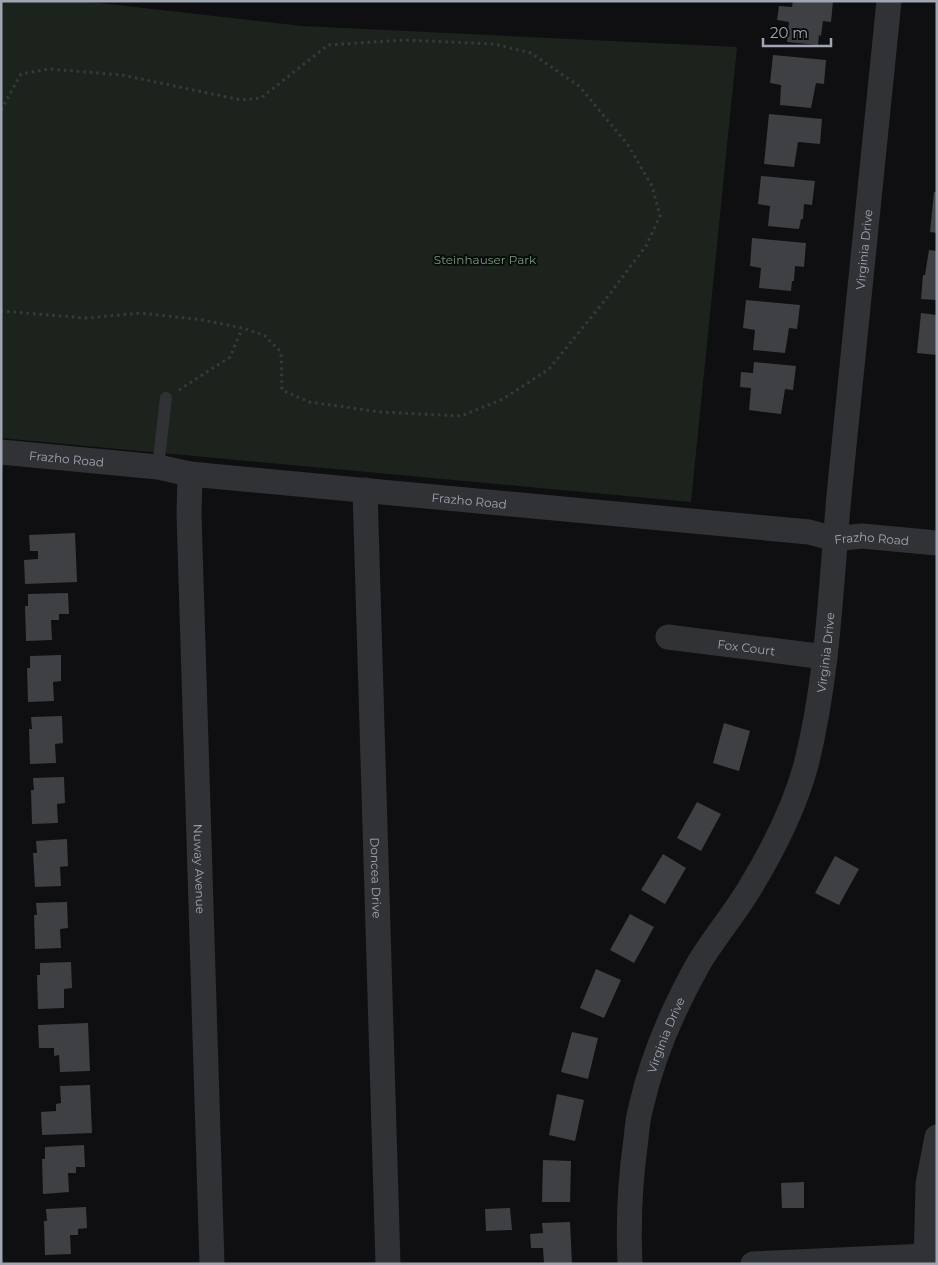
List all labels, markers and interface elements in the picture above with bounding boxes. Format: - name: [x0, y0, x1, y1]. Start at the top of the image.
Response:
- scale bar: [763, 15, 830, 47]
- text: 20 m: [770, 23, 808, 42]
- street label: Virginia Drive: [852, 209, 875, 290]
- park label: Steinhauser Park: [434, 252, 537, 267]
- street label: Frazho Road: [29, 447, 105, 469]
- street label: Frazho Road: [431, 489, 507, 511]
- street label: Frazho Road: [833, 528, 910, 548]
- street label: Virginia Drive: [813, 612, 837, 694]
- street label: Fox Court: [717, 636, 776, 658]
- street label: Nuway Avenue: [191, 824, 209, 914]
- street label: Doncea Drive: [368, 837, 385, 919]
- street label: Virginia Drive: [643, 994, 687, 1075]

